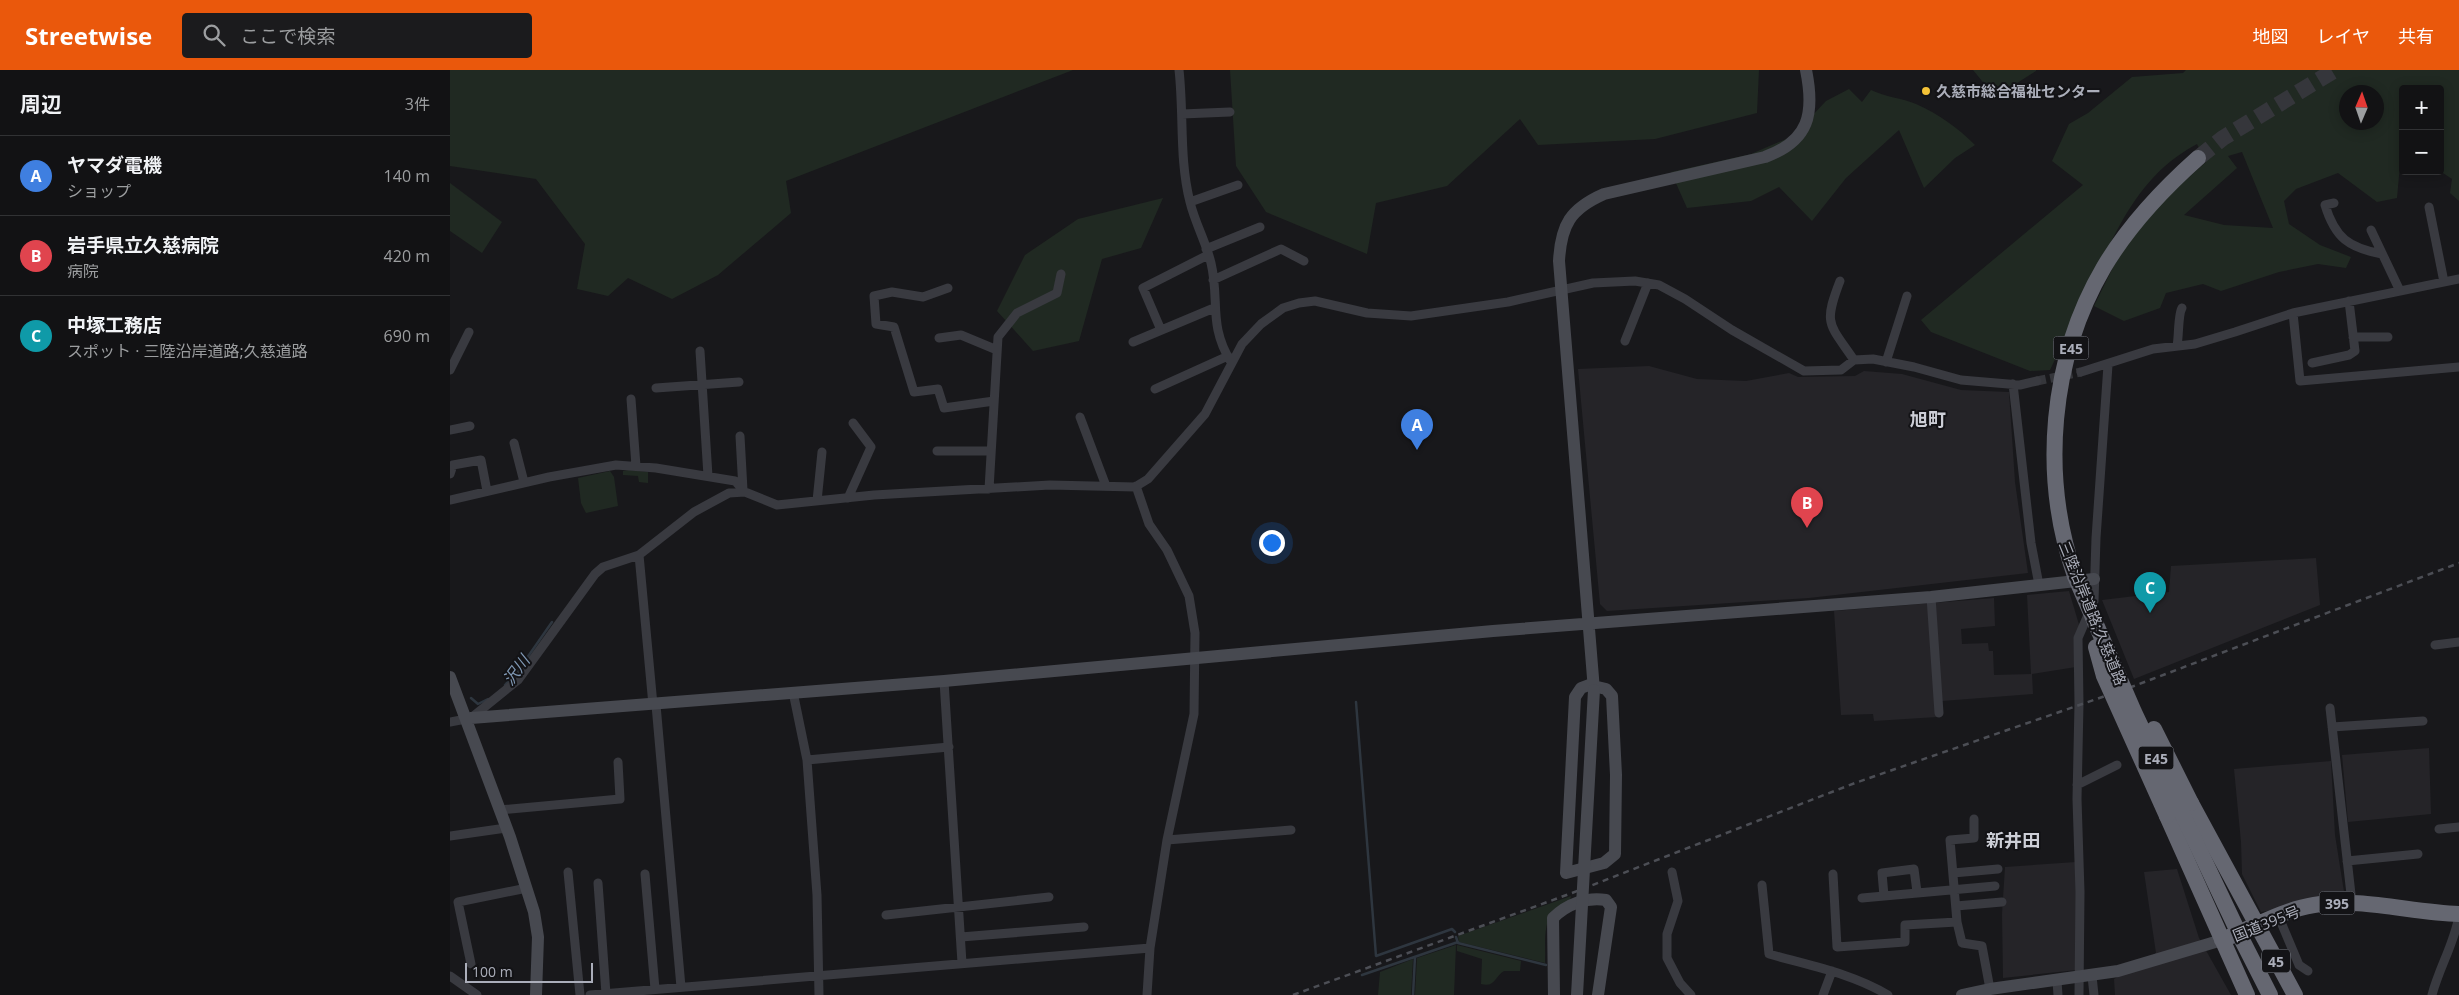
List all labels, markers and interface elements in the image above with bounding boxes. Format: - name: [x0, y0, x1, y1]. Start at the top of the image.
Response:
- search box: [182, 13, 532, 58]
- text: Streetwise: [25, 19, 152, 52]
- icon: search: [200, 21, 228, 49]
- text: ここで検索: [240, 23, 335, 49]
- text: 地図: [2253, 24, 2289, 48]
- text: レイヤ: [2317, 24, 2370, 48]
- text: 共有: [2398, 24, 2434, 48]
- place label: 久慈市総合福祉センター: [1936, 81, 2101, 101]
- marker: 久慈市総合福祉センター: [1920, 85, 1932, 97]
- north arrow: [2339, 85, 2384, 130]
- map controls: [2399, 85, 2444, 175]
- button: +: [2399, 85, 2444, 130]
- text: 周辺: [20, 90, 62, 118]
- text: 3件: [405, 93, 430, 115]
- button: −: [2399, 130, 2444, 175]
- text: ヤマダ電機: [67, 152, 162, 178]
- text: A: [30, 165, 42, 187]
- text: 140 m: [384, 165, 430, 187]
- text: ショップ: [67, 180, 131, 202]
- text: 岩手県立久慈病院: [67, 232, 219, 258]
- text: B: [31, 245, 41, 267]
- text: 420 m: [384, 245, 430, 267]
- text: 病院: [67, 260, 99, 282]
- text: 中塚工務店: [67, 312, 162, 338]
- text: C: [31, 325, 41, 347]
- text: 690 m: [384, 325, 430, 347]
- road number: E45: [2054, 336, 2088, 360]
- text: スポット · 三陸沿岸道路;久慈道路: [67, 340, 308, 362]
- district label: 旭町: [1910, 407, 1946, 431]
- pin: A: [1401, 409, 1433, 450]
- pin: B: [1791, 487, 1823, 528]
- your location: [1259, 530, 1285, 556]
- street label: 三陸沿岸道路;久慈道路: [2055, 538, 2131, 688]
- pin: C: [2134, 572, 2166, 613]
- water label: 沢川: [498, 649, 536, 689]
- road number: E45: [2138, 746, 2174, 770]
- district label: 新井田: [1986, 828, 2040, 852]
- road number: 395: [2320, 891, 2354, 914]
- street label: 国道395号: [2229, 900, 2303, 946]
- road number: 45: [2262, 949, 2290, 972]
- scale bar: [465, 960, 592, 983]
- text: 100 m: [472, 962, 513, 981]

